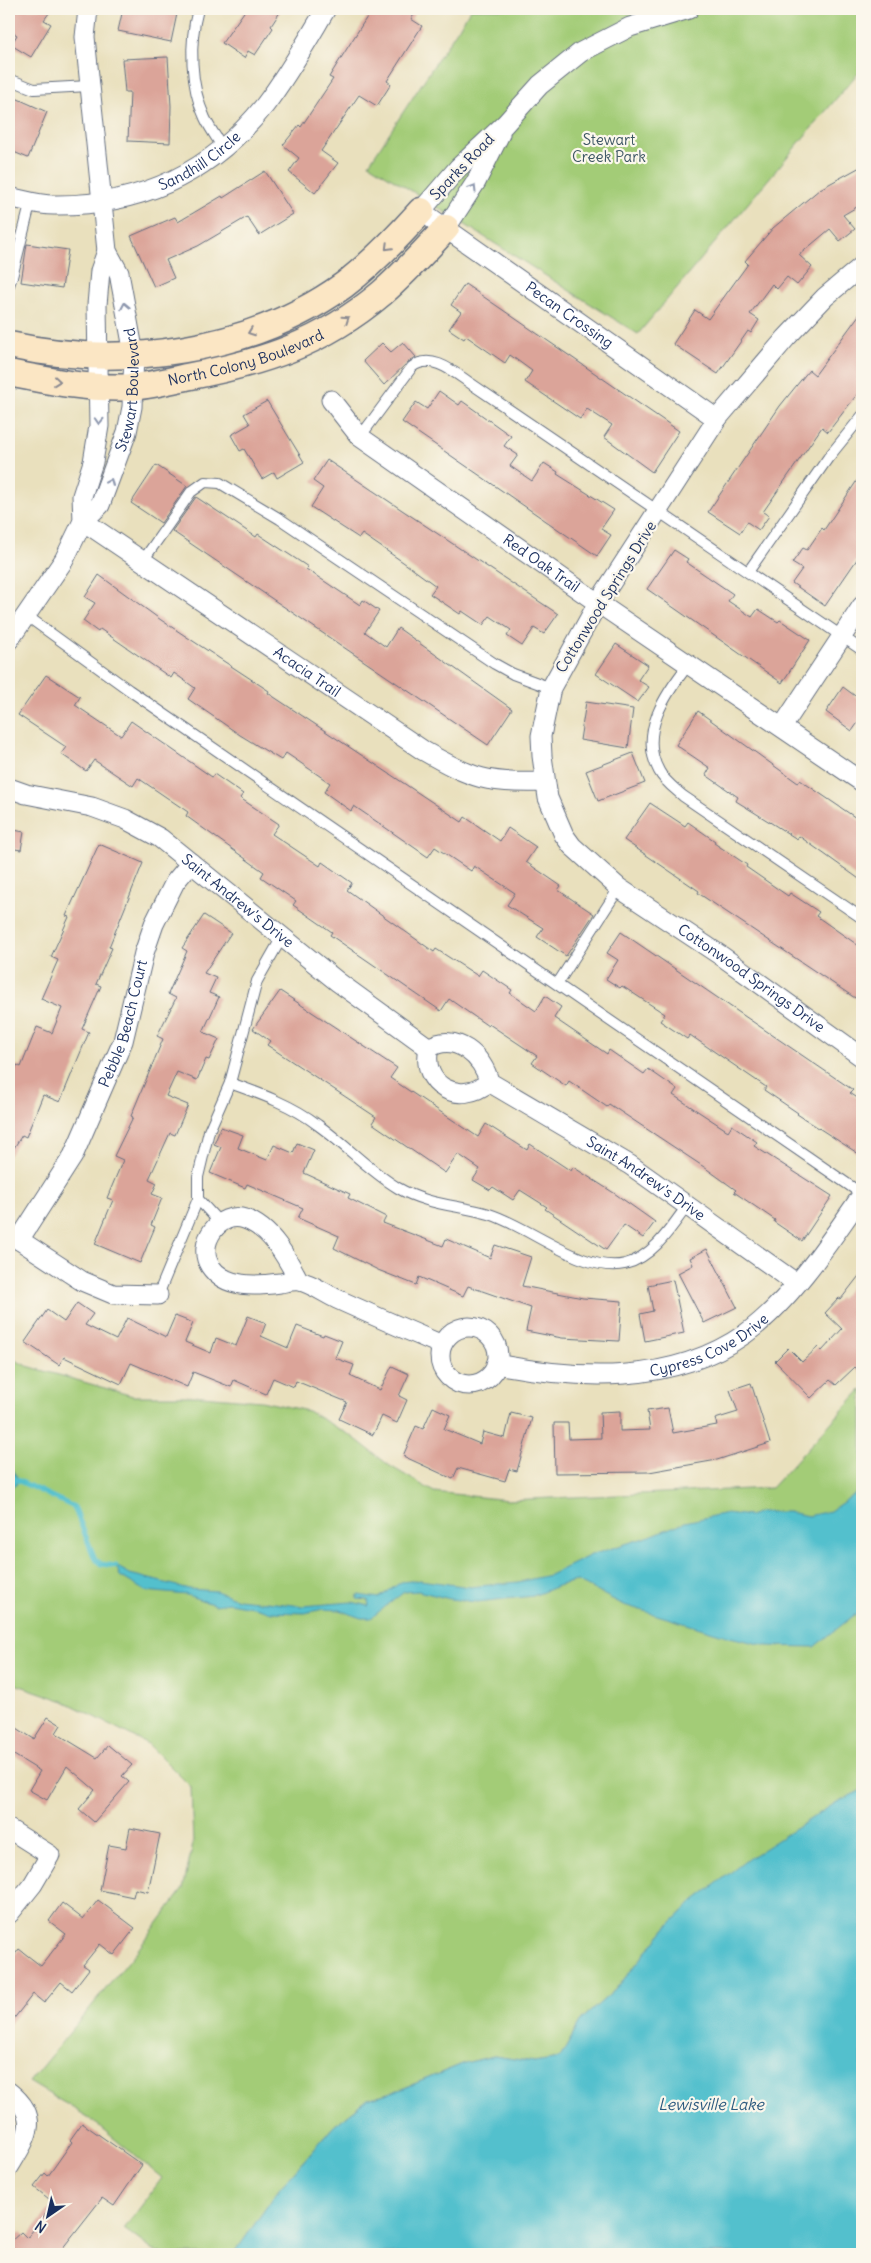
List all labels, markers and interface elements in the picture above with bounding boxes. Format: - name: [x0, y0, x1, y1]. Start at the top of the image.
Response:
- street label: Sandhill Circle: [155, 127, 245, 195]
- street label: Sparks Road: [425, 129, 498, 204]
- park label: Stewart Creek Park: [572, 130, 646, 166]
- one-way arrow: [466, 184, 476, 193]
- one-way arrow: [385, 241, 394, 250]
- street label: Pecan Crossing: [522, 277, 617, 352]
- one-way arrow: [121, 302, 131, 310]
- one-way arrow: [340, 316, 350, 325]
- street label: North Colony Boulevard: [166, 325, 327, 390]
- street label: Stewart Boulevard: [111, 326, 143, 454]
- one-way arrow: [247, 326, 256, 336]
- one-way arrow: [53, 375, 61, 386]
- one-way arrow: [93, 417, 104, 425]
- one-way arrow: [104, 478, 114, 487]
- street label: Cottonwood Springs Drive: [551, 517, 660, 676]
- street label: Red Oak Trail: [499, 530, 584, 596]
- street label: Acacia Trail: [270, 642, 344, 701]
- street label: Saint Andrew's Drive: [178, 849, 298, 951]
- street label: Cottonwood Springs Drive: [674, 920, 829, 1036]
- street label: Pebble Beach Court: [94, 958, 151, 1090]
- street label: Saint Andrew's Drive: [583, 1132, 709, 1224]
- street label: Cypress Cove Drive: [648, 1309, 772, 1380]
- water label: Lewisville Lake: [658, 2094, 765, 2114]
- north arrow: [22, 2190, 72, 2240]
- text: N: [32, 2217, 50, 2237]

